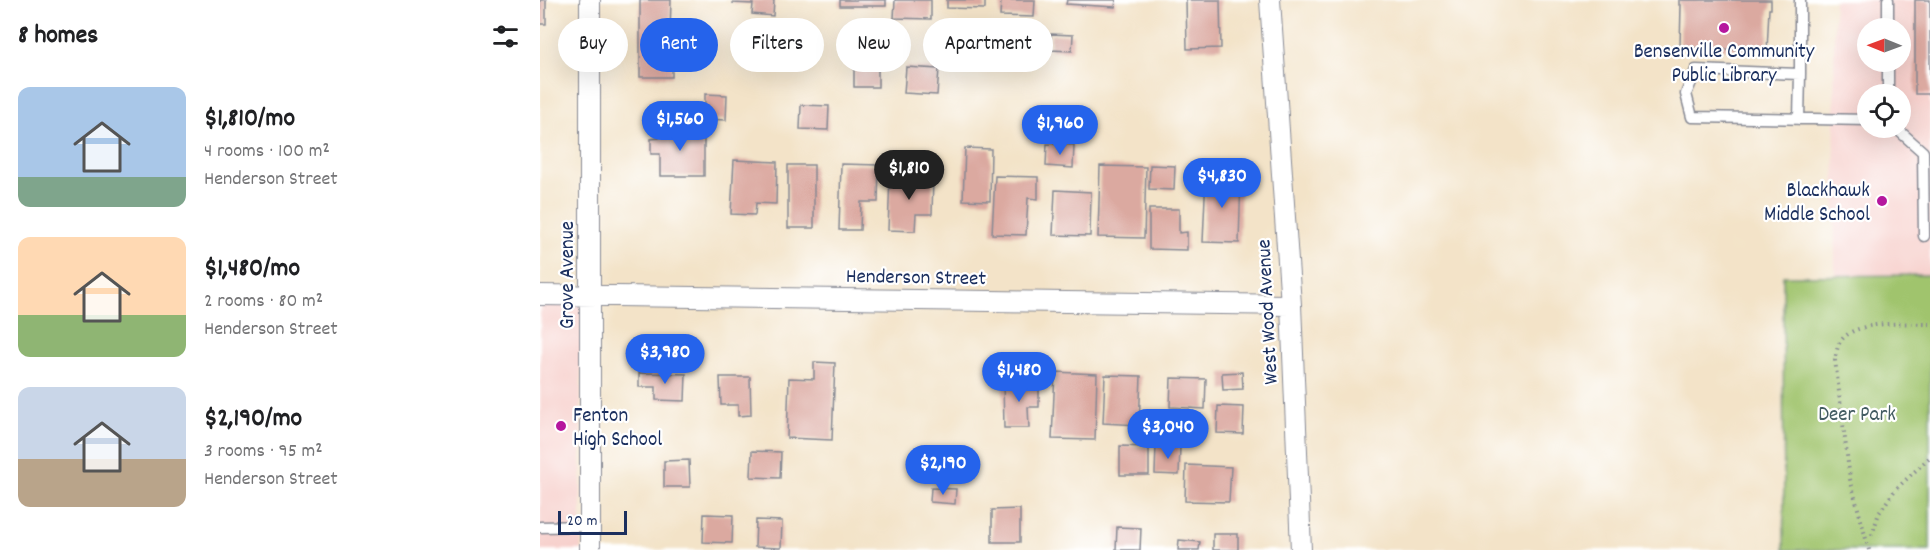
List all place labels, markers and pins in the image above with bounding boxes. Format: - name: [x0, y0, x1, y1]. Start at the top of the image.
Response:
- marker: Bensenville Community Public Library: [1717, 21, 1731, 35]
- place label: Bensenville Community Public Library: [1634, 38, 1815, 92]
- pin: $1,560: [631, 101, 729, 152]
- pin: $1,960: [1011, 105, 1109, 156]
- pin: $1,810: [860, 150, 958, 201]
- pin: $4,830: [1173, 158, 1271, 209]
- place label: Blackhawk Middle School: [1764, 177, 1870, 231]
- marker: Blackhawk Middle School: [1875, 194, 1889, 208]
- pin: $3,980: [616, 334, 714, 385]
- pin: $1,480: [970, 352, 1068, 403]
- place label: Fenton High School: [573, 402, 662, 456]
- pin: $3,040: [1119, 409, 1217, 460]
- marker: Fenton High School: [554, 419, 568, 433]
- pin: $2,190: [894, 445, 992, 496]

